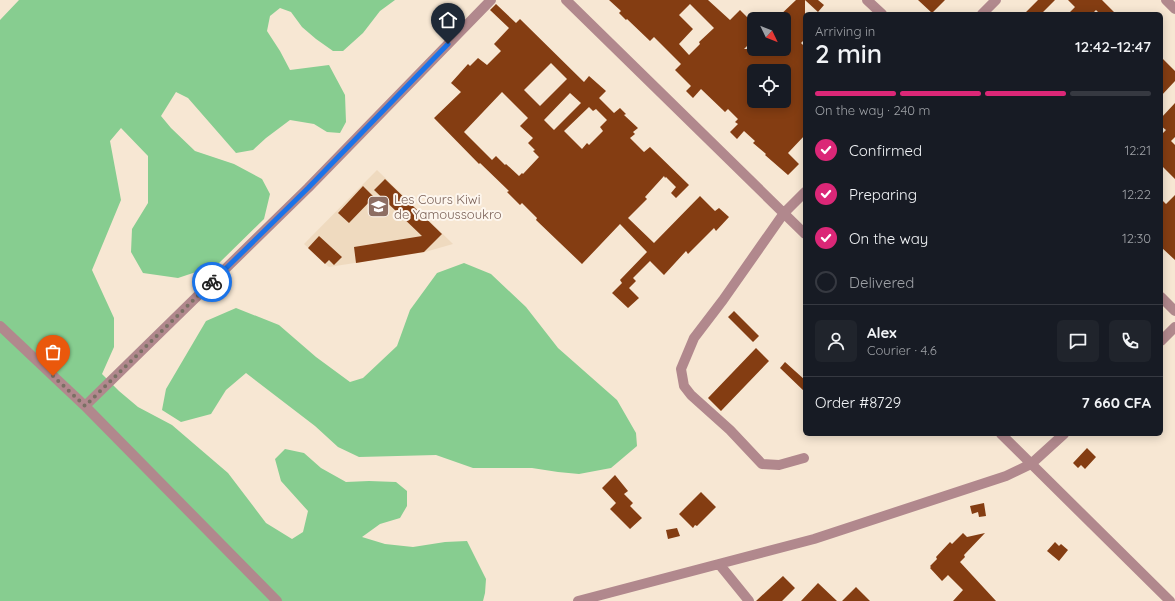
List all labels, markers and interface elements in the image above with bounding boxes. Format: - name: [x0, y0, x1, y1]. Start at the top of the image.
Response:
- pin: [431, 3, 465, 44]
- icon: home: [437, 9, 459, 31]
- north arrow: [747, 12, 791, 56]
- map controls: [747, 12, 791, 108]
- text: Arriving in: [815, 23, 875, 39]
- text: 2 min: [815, 37, 882, 70]
- text: 12:42–12:47: [1075, 37, 1151, 56]
- button: locate: [747, 64, 791, 108]
- text: On the way · 240 m: [815, 102, 930, 118]
- icon: check: [815, 139, 837, 161]
- text: Confirmed: [849, 141, 922, 160]
- text: 12:21: [1125, 142, 1151, 158]
- icon: check: [815, 183, 837, 205]
- text: Preparing: [849, 185, 917, 204]
- text: 12:22: [1122, 186, 1151, 202]
- place label: Les Cours Kiwi de Yamoussoukro: [394, 191, 502, 222]
- school or university icon: Les Cours Kiwi de Yamoussoukro: [365, 193, 391, 219]
- icon: check: [815, 227, 837, 249]
- text: On the way: [849, 229, 928, 248]
- text: 12:30: [1122, 230, 1151, 246]
- courier: [192, 262, 232, 302]
- icon: bike: [201, 271, 223, 293]
- text: Delivered: [849, 273, 914, 292]
- button: person: [815, 320, 857, 362]
- button: chat: [1057, 320, 1099, 362]
- button: phone: [1109, 320, 1151, 362]
- text: Alex: [867, 323, 897, 342]
- pin: [36, 335, 70, 376]
- icon: bag: [42, 341, 64, 363]
- text: Courier · 4.6: [867, 342, 937, 358]
- text: Order #8729: [815, 393, 901, 412]
- text: 7 660 CFA: [1082, 393, 1151, 412]

